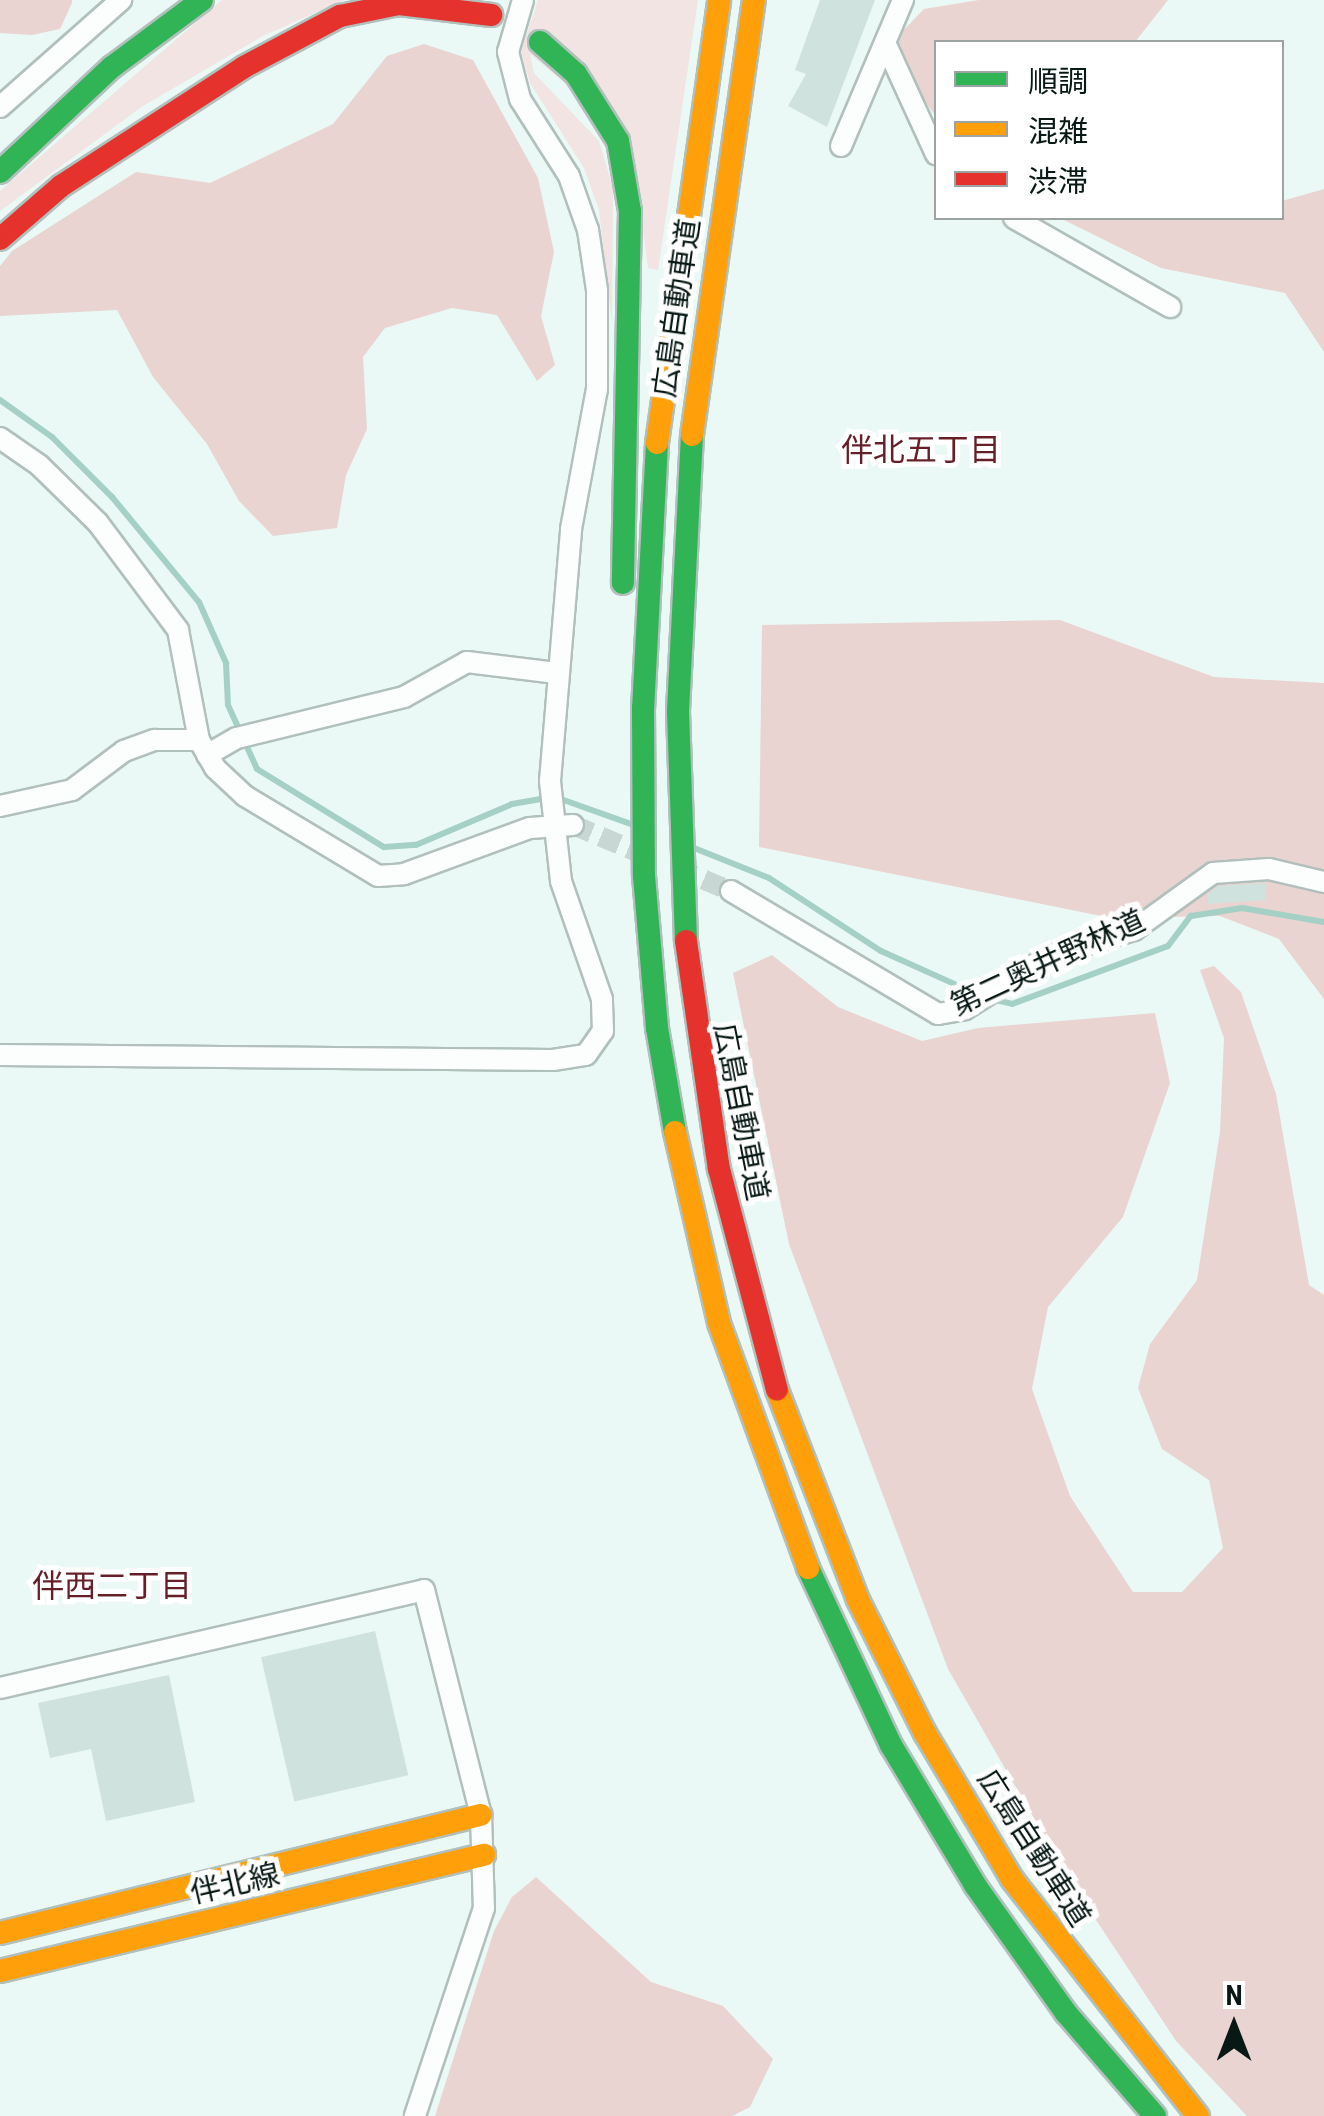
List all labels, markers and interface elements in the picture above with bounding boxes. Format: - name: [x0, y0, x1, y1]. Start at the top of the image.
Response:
- legend: [934, 40, 1284, 220]
- text: 順調: [1028, 64, 1088, 99]
- text: 混雑: [1028, 114, 1088, 149]
- text: 渋滞: [1028, 164, 1088, 199]
- street label: 広島自動車道: [647, 216, 707, 400]
- district label: 伴北五丁目: [841, 431, 1001, 469]
- street label: 第二奥井野林道: [945, 902, 1151, 1024]
- street label: 広島自動車道: [706, 1020, 776, 1204]
- district label: 伴西二丁目: [32, 1567, 192, 1605]
- street label: 広島自動車道: [970, 1763, 1098, 1933]
- street label: 伴北線: [187, 1856, 283, 1912]
- north arrow: [1184, 1976, 1284, 2076]
- text: N: [1225, 1979, 1243, 2012]

